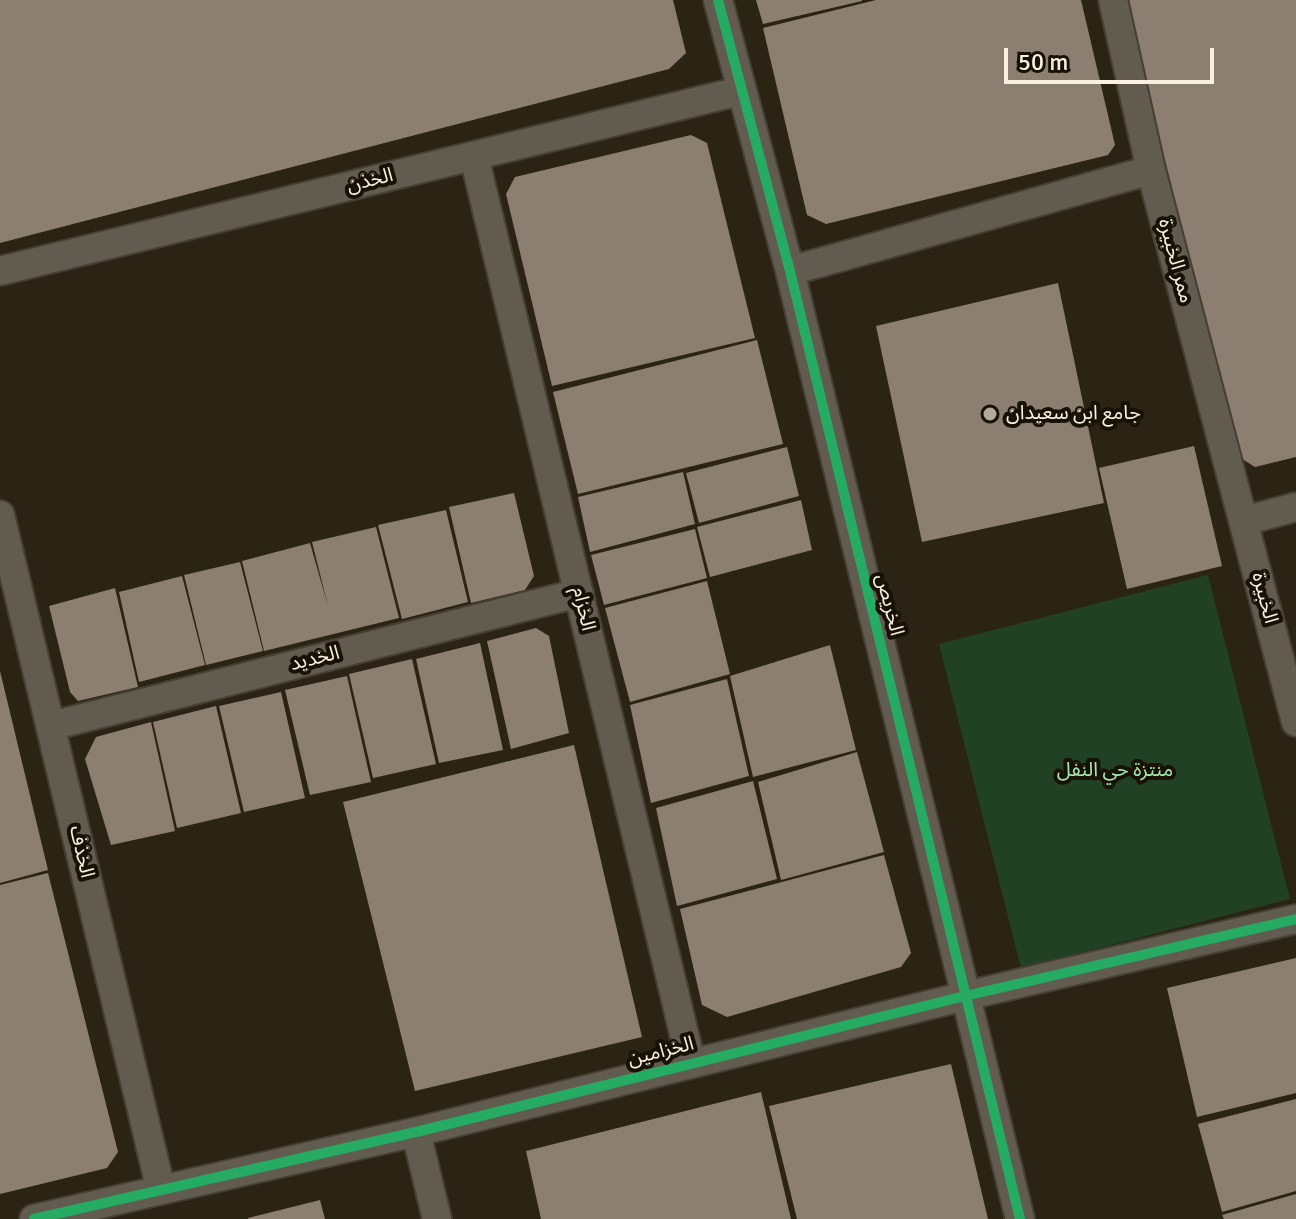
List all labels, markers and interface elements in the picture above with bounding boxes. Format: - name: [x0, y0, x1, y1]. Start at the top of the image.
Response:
- scale bar: [1008, 32, 1218, 82]
- text: 50 m: [1018, 47, 1068, 77]
- street label: الخذن: [344, 164, 396, 198]
- street label: ممر الخبيرة: [1152, 216, 1198, 306]
- place label: جامع ابن سعيدان: [1006, 402, 1141, 426]
- marker: جامع ابن سعيدان: [981, 405, 999, 423]
- street label: الخبيرة: [1246, 570, 1282, 626]
- street label: الخريص: [870, 572, 908, 638]
- street label: الخزام: [566, 585, 600, 633]
- street label: الخديد: [288, 641, 342, 677]
- park label: منتزة حي النفل: [1057, 759, 1173, 783]
- street label: الخذف: [63, 823, 99, 881]
- street label: الخزامين: [625, 1032, 697, 1072]

